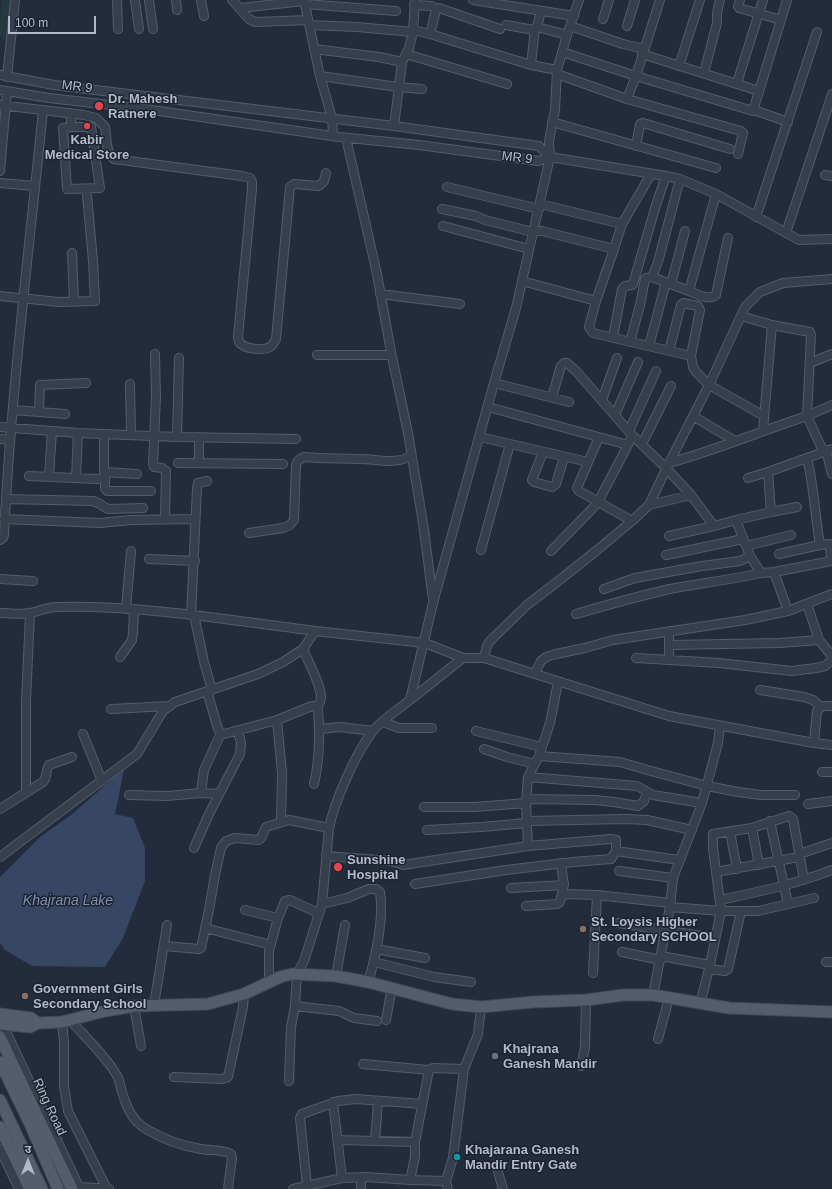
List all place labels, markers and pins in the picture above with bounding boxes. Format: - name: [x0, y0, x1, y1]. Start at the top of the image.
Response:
- place label: Dr. Mahesh Ratnere: [108, 91, 177, 122]
- marker: Dr. Mahesh Ratnere: [93, 100, 105, 112]
- marker: Kabir Medical Store: [82, 121, 92, 131]
- place label: Kabir Medical Store: [45, 132, 129, 163]
- place label: Sunshine Hospital: [347, 852, 406, 883]
- marker: Sunshine Hospital: [332, 861, 344, 873]
- place label: St. Loysis Higher Secondary SCHOOL: [591, 914, 717, 945]
- marker: St. Loysis Higher Secondary SCHOOL: [578, 924, 588, 934]
- place label: Government Girls Secondary School: [33, 981, 146, 1012]
- marker: Government Girls Secondary School: [20, 991, 30, 1001]
- place label: Khajrana Ganesh Mandir: [503, 1041, 597, 1072]
- marker: Khajrana Ganesh Mandir: [490, 1051, 500, 1061]
- place label: Khajarana Ganesh Mandir Entry Gate: [465, 1142, 579, 1173]
- marker: Khajarana Ganesh Mandir Entry Gate: [452, 1152, 462, 1162]

